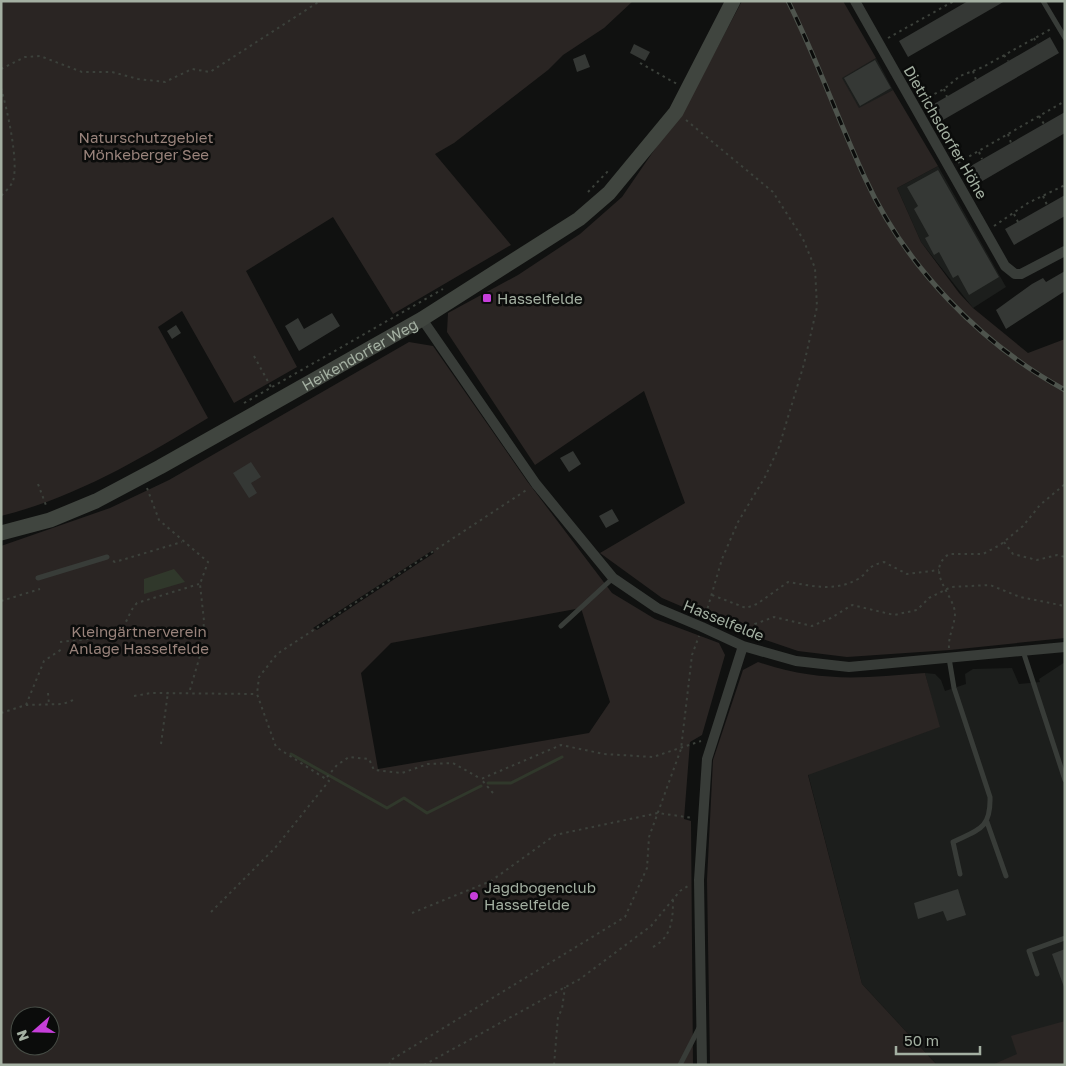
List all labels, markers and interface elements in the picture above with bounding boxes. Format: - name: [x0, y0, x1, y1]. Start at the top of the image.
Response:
- street label: Dietrichsdorfer Höhe: [901, 62, 992, 202]
- park label: Naturschutzgebiet Mönkeberger See: [79, 128, 213, 163]
- place label: Hasselfelde: [497, 289, 583, 307]
- marker: Hasselfelde: [481, 292, 493, 304]
- street label: Heikendorfer Weg: [298, 315, 420, 394]
- street label: Hasselfelde: [681, 596, 767, 644]
- park label: Kleingärtnerverein Anlage Hasselfelde: [69, 622, 209, 657]
- place label: Jagdbogenclub Hasselfelde: [484, 878, 596, 913]
- marker: Jagdbogenclub Hasselfelde: [468, 890, 480, 902]
- north arrow: [10, 1006, 60, 1056]
- scale bar: [896, 1024, 980, 1056]
- text: N: [13, 1028, 32, 1044]
- text: 50 m: [904, 1031, 939, 1049]

